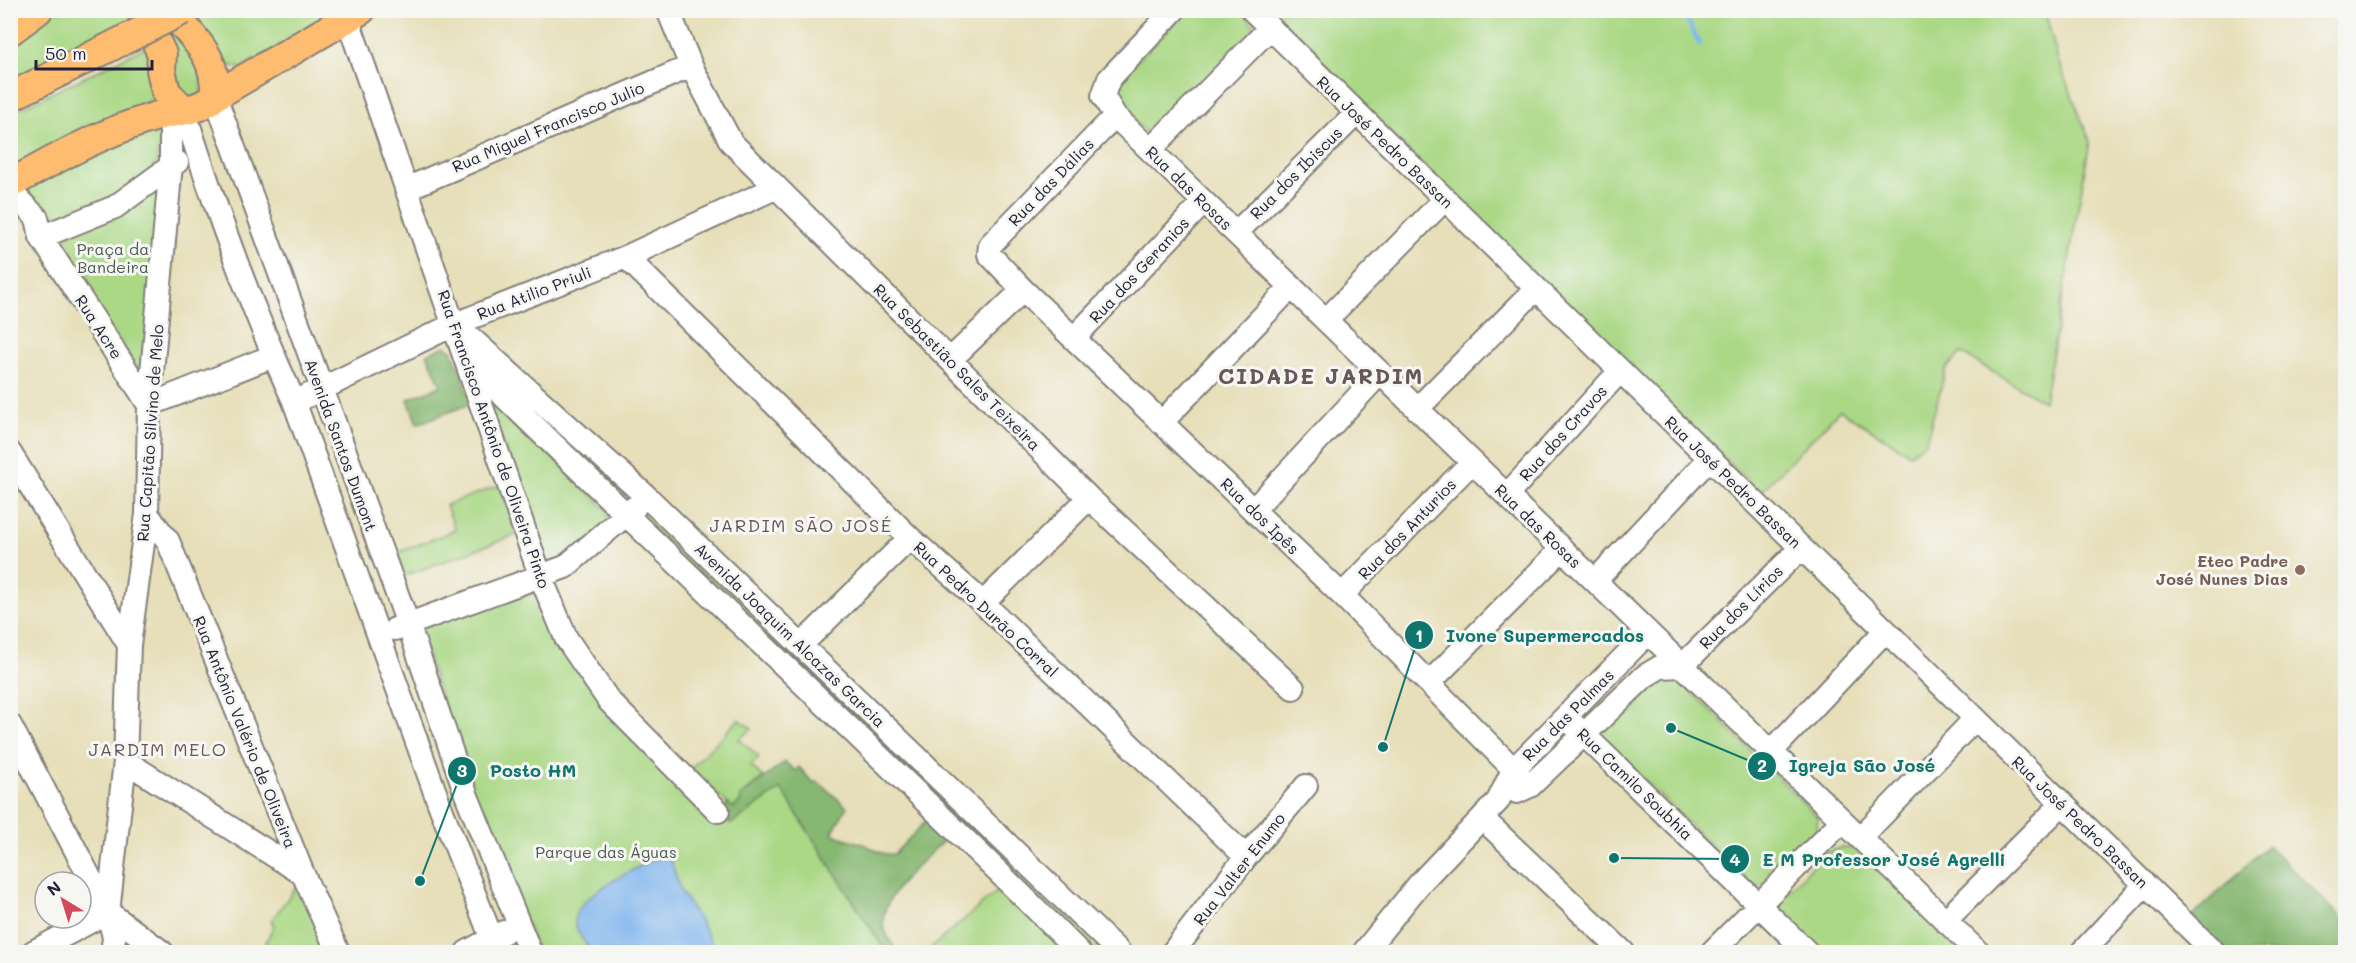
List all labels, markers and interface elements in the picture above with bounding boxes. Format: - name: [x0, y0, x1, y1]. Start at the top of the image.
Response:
- scale bar: [36, 33, 152, 71]
- text: 50 m: [45, 41, 87, 65]
- street label: Rua José Pedro Bassan: [1313, 71, 1458, 212]
- street label: Rua Miguel Francisco Julio: [449, 76, 647, 177]
- street label: Rua dos Ibiscus: [1245, 122, 1346, 223]
- street label: Rua das Dálias: [1003, 133, 1098, 230]
- street label: Rua das Rosas: [1142, 141, 1237, 234]
- street label: Rua dos Geranios: [1084, 212, 1193, 327]
- park label: Praça da Bandeira: [77, 238, 149, 277]
- street label: Rua Atilio Priuli: [474, 261, 594, 324]
- street label: Rua Sebastião Sales Teixeira: [869, 279, 1045, 455]
- street label: Rua Francisco Antônio de Oliveira Pinto: [433, 287, 556, 591]
- street label: Rua Acre: [71, 291, 128, 363]
- street label: Rua Capitão Silvino de Melo: [131, 324, 168, 542]
- street label: Avenida Santos Dumont: [300, 356, 382, 534]
- district label: CIDADE JARDIM: [1218, 361, 1424, 390]
- street label: Rua dos Cravos: [1514, 380, 1611, 485]
- street label: Rua José Pedro Bassan: [1661, 411, 1806, 552]
- street label: Rua dos Ipês: [1217, 473, 1304, 558]
- street label: Rua dos Anturios: [1353, 474, 1460, 584]
- street label: Rua das Rosas: [1491, 479, 1586, 572]
- district label: JARDIM SÃO JOSÉ: [709, 513, 893, 537]
- street label: Rua Pedro Durão Corral: [910, 536, 1063, 681]
- street label: Avenida Joaquim Alcazas Garcia: [691, 538, 890, 732]
- place label: Etec Padre José Nunes Dias: [2156, 550, 2288, 589]
- street label: Rua dos Lírios: [1694, 560, 1787, 653]
- marker: Etec Padre José Nunes Dias: [2293, 563, 2307, 577]
- street label: Rua Antônio Valério de Oliveira: [189, 613, 302, 851]
- callout: Ivone Supermercados: [1404, 617, 1656, 653]
- text: 1: [1415, 623, 1423, 647]
- text: Ivone Supermercados: [1446, 623, 1644, 647]
- street label: Rua das Palmas: [1517, 664, 1618, 765]
- street label: Rua Camilo Soubhia: [1573, 723, 1698, 844]
- district label: JARDIM MELO: [88, 737, 228, 761]
- callout: Igreja São José: [1747, 748, 1947, 784]
- street label: Rua José Pedro Bassan: [2008, 751, 2153, 892]
- callout: Posto HM: [447, 753, 588, 789]
- text: 2: [1757, 753, 1767, 777]
- text: Igreja São José: [1789, 753, 1936, 777]
- text: 3: [457, 758, 468, 782]
- text: Posto HM: [490, 758, 576, 782]
- street label: Rua Valter Enumo: [1188, 808, 1289, 929]
- park label: Parque das Águas: [535, 841, 677, 862]
- callout: E M Professor José Agrelli: [1720, 841, 2018, 877]
- text: 4: [1729, 847, 1741, 871]
- text: E M Professor José Agrelli: [1762, 847, 2006, 871]
- north arrow: [33, 870, 93, 930]
- text: N: [42, 876, 65, 900]

